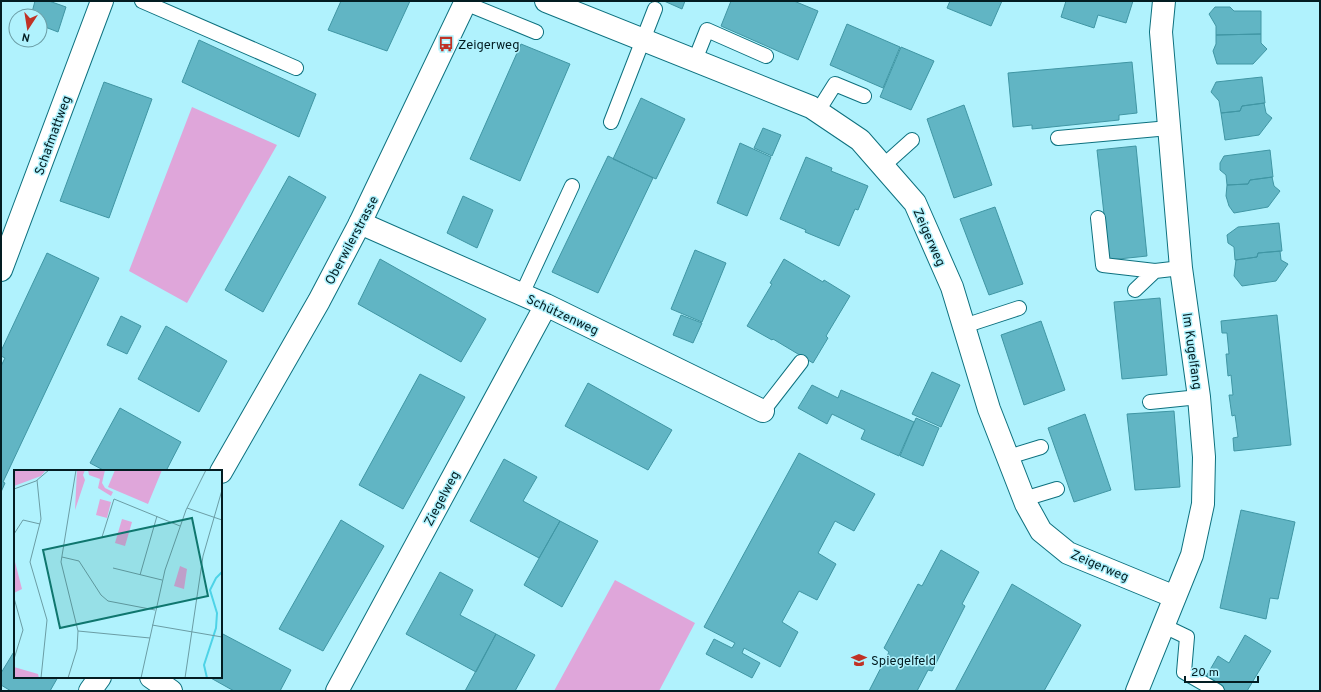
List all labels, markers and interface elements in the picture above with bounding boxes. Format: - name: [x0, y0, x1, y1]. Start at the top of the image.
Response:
- north arrow: [8, 8, 48, 48]
- text: N: [21, 29, 31, 44]
- bus stop icon: Zeigerweg: [437, 35, 455, 53]
- place label: Zeigerweg: [458, 38, 520, 54]
- street label: Schafmattweg: [32, 94, 76, 178]
- street label: Oberwilerstrasse: [323, 194, 383, 288]
- street label: Zeigerweg: [908, 206, 948, 269]
- street label: Schützenweg: [523, 292, 601, 340]
- street label: Im Kugelfang: [1178, 312, 1204, 391]
- street label: Ziegelweg: [422, 469, 464, 529]
- inset map: [14, 470, 222, 678]
- street label: Zeigerweg: [1068, 547, 1131, 586]
- school or university icon: Spiegelfeld: [850, 651, 868, 669]
- place label: Spiegelfeld: [871, 654, 936, 670]
- scale bar: [1185, 658, 1258, 684]
- text: 20 m: [1191, 665, 1219, 681]

